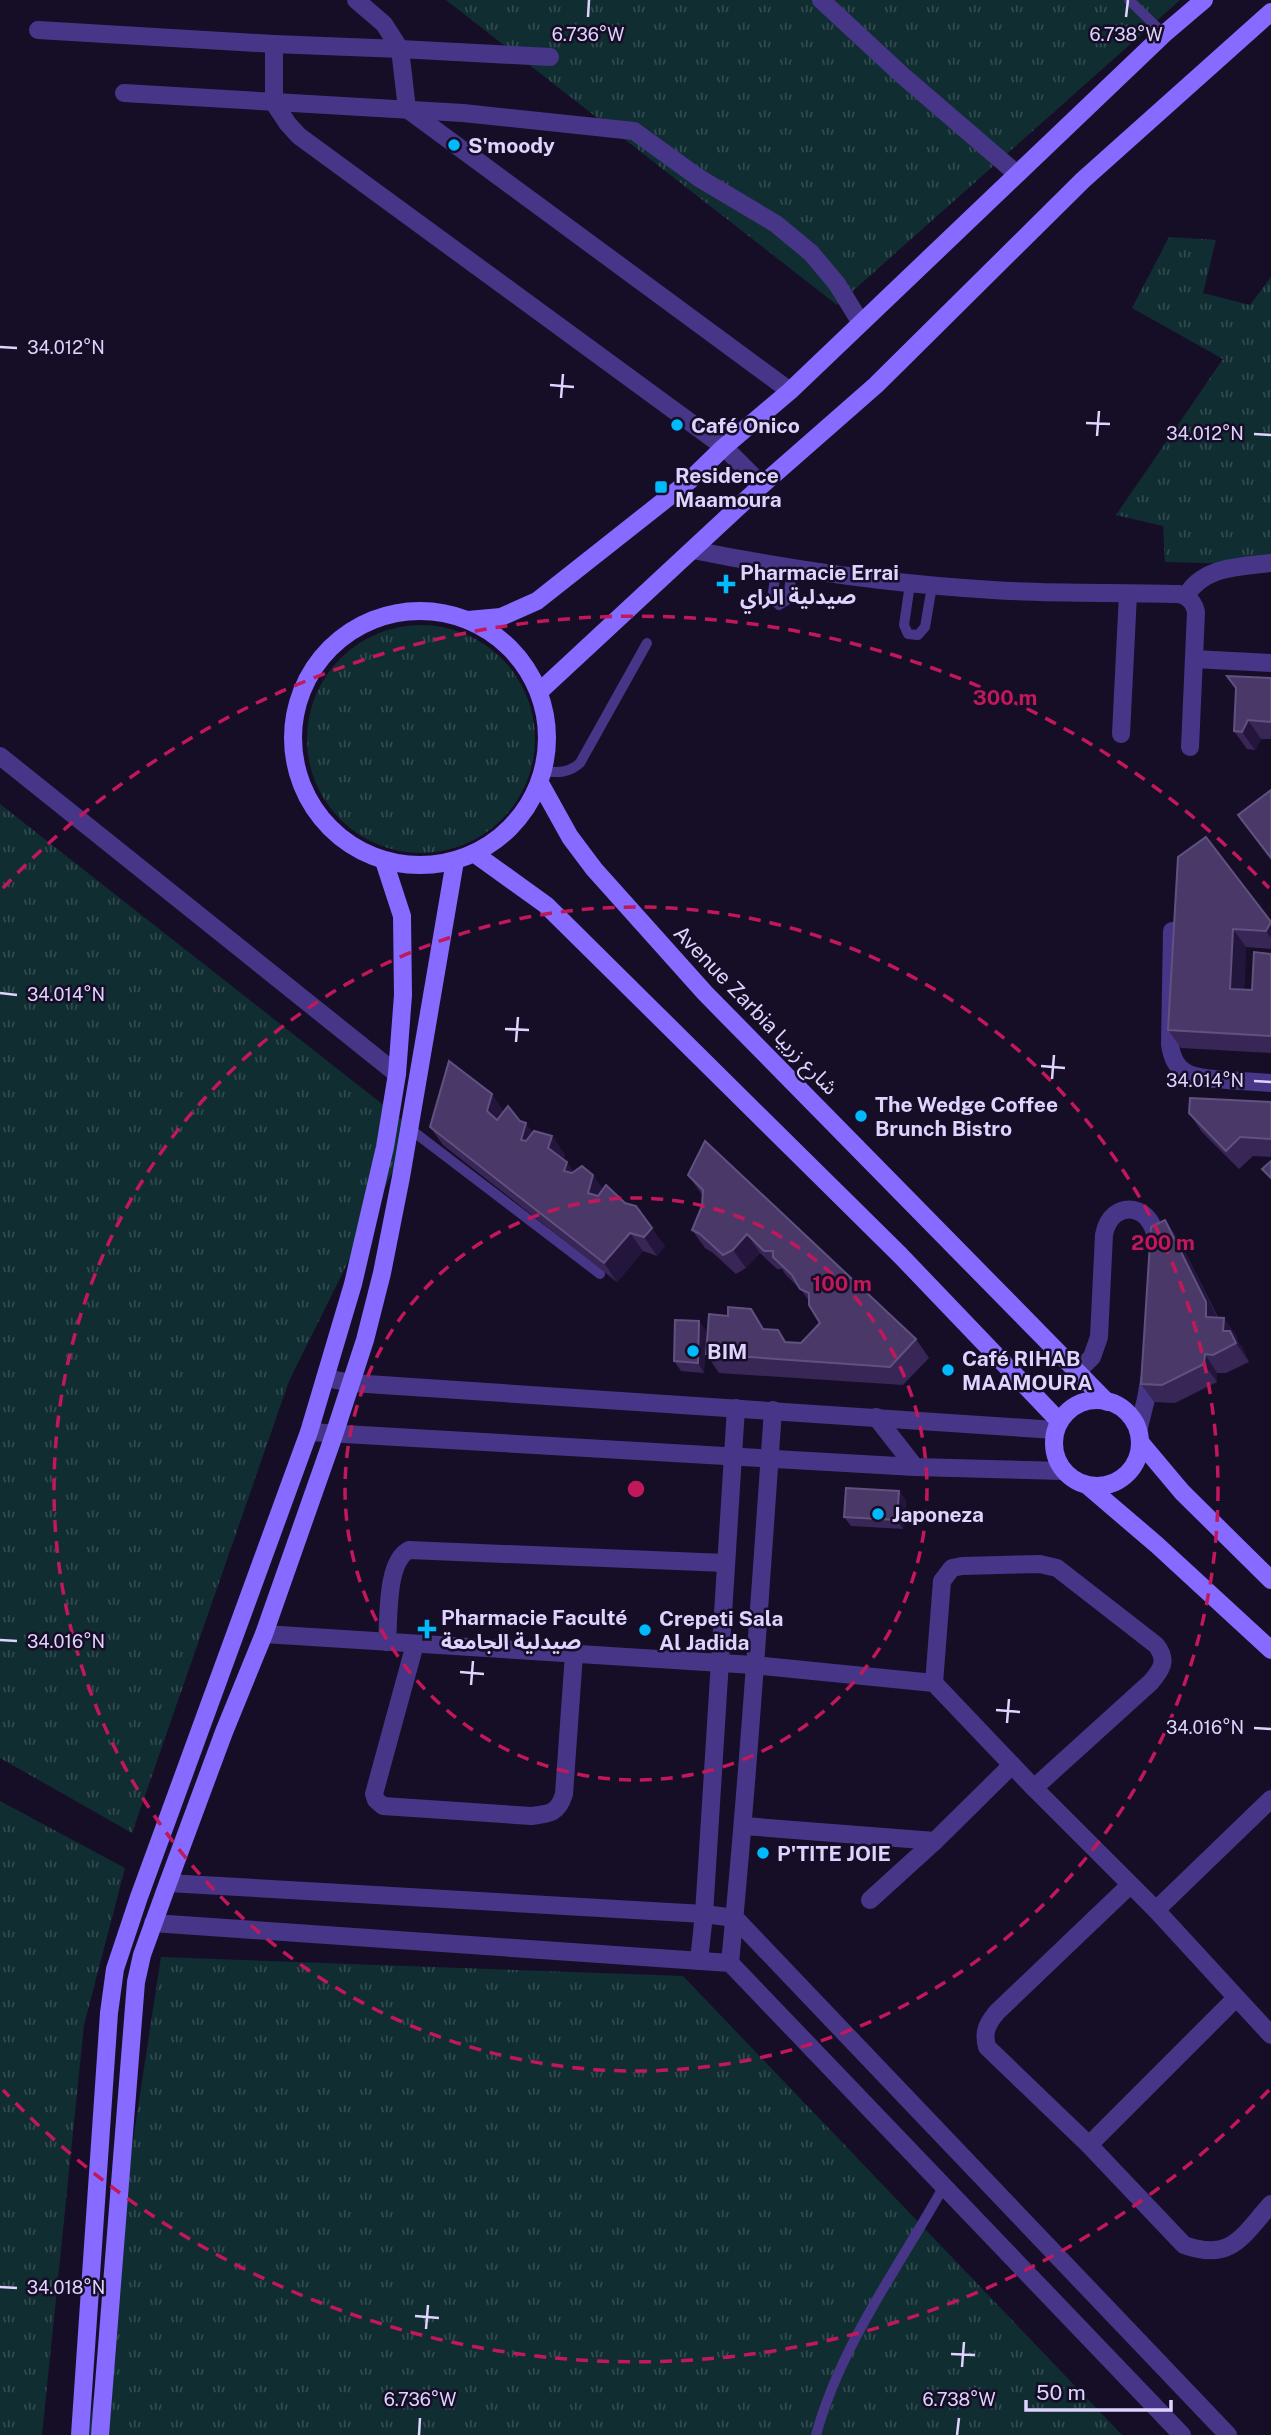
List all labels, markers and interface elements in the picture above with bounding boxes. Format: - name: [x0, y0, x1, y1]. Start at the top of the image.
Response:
- text: 6.736°W: [552, 24, 624, 45]
- text: 6.738°W: [1089, 24, 1163, 45]
- place label: S'moody: [468, 133, 555, 158]
- marker: S'moody: [446, 137, 462, 153]
- text: 34.012°N: [27, 337, 105, 358]
- place label: Café Onico: [691, 413, 800, 438]
- marker: Café Onico: [669, 417, 685, 433]
- text: 34.012°N: [1166, 423, 1244, 444]
- place label: Residence Maamoura: [675, 463, 782, 512]
- marker: Residence Maamoura: [653, 479, 669, 495]
- place label: Pharmacie Errai صيدلية الراي: [740, 560, 899, 613]
- marker: Pharmacie Errai صيدلية الراي: [718, 576, 734, 592]
- text: 300 m: [973, 685, 1037, 710]
- street label: Avenue Zarbia شارع زربيا: [667, 920, 843, 1102]
- text: 34.014°N: [27, 984, 105, 1005]
- text: 34.014°N: [1166, 1070, 1244, 1091]
- place label: The Wedge Coffee Brunch Bistro: [875, 1092, 1058, 1141]
- marker: The Wedge Coffee Brunch Bistro: [853, 1108, 869, 1124]
- text: 200 m: [1131, 1230, 1195, 1255]
- text: 100 m: [812, 1271, 872, 1296]
- place label: BIM: [707, 1339, 747, 1364]
- marker: BIM: [685, 1343, 701, 1359]
- place label: Café RIHAB MAAMOURA: [962, 1346, 1092, 1395]
- marker: Café RIHAB MAAMOURA: [940, 1362, 956, 1378]
- centre of rings: [624, 1477, 648, 1501]
- place label: Japoneza: [892, 1502, 984, 1527]
- marker: Japoneza: [870, 1506, 886, 1522]
- place label: Pharmacie Faculté صيدلية الجامعة: [441, 1605, 627, 1654]
- place label: Crepeti Sala Al Jadida: [659, 1606, 783, 1655]
- marker: Pharmacie Faculté صيدلية الجامعة: [419, 1621, 435, 1637]
- marker: Crepeti Sala Al Jadida: [637, 1622, 653, 1638]
- text: 34.016°N: [27, 1631, 105, 1652]
- text: 34.016°N: [1166, 1717, 1244, 1738]
- place label: P'TITE JOIE: [777, 1841, 891, 1866]
- marker: P'TITE JOIE: [755, 1845, 771, 1861]
- text: 34.018°N: [27, 2277, 105, 2298]
- scale bar: [1026, 2368, 1171, 2412]
- text: 50 m: [1036, 2380, 1086, 2405]
- text: 6.736°W: [384, 2389, 456, 2410]
- text: 6.738°W: [922, 2389, 996, 2410]

